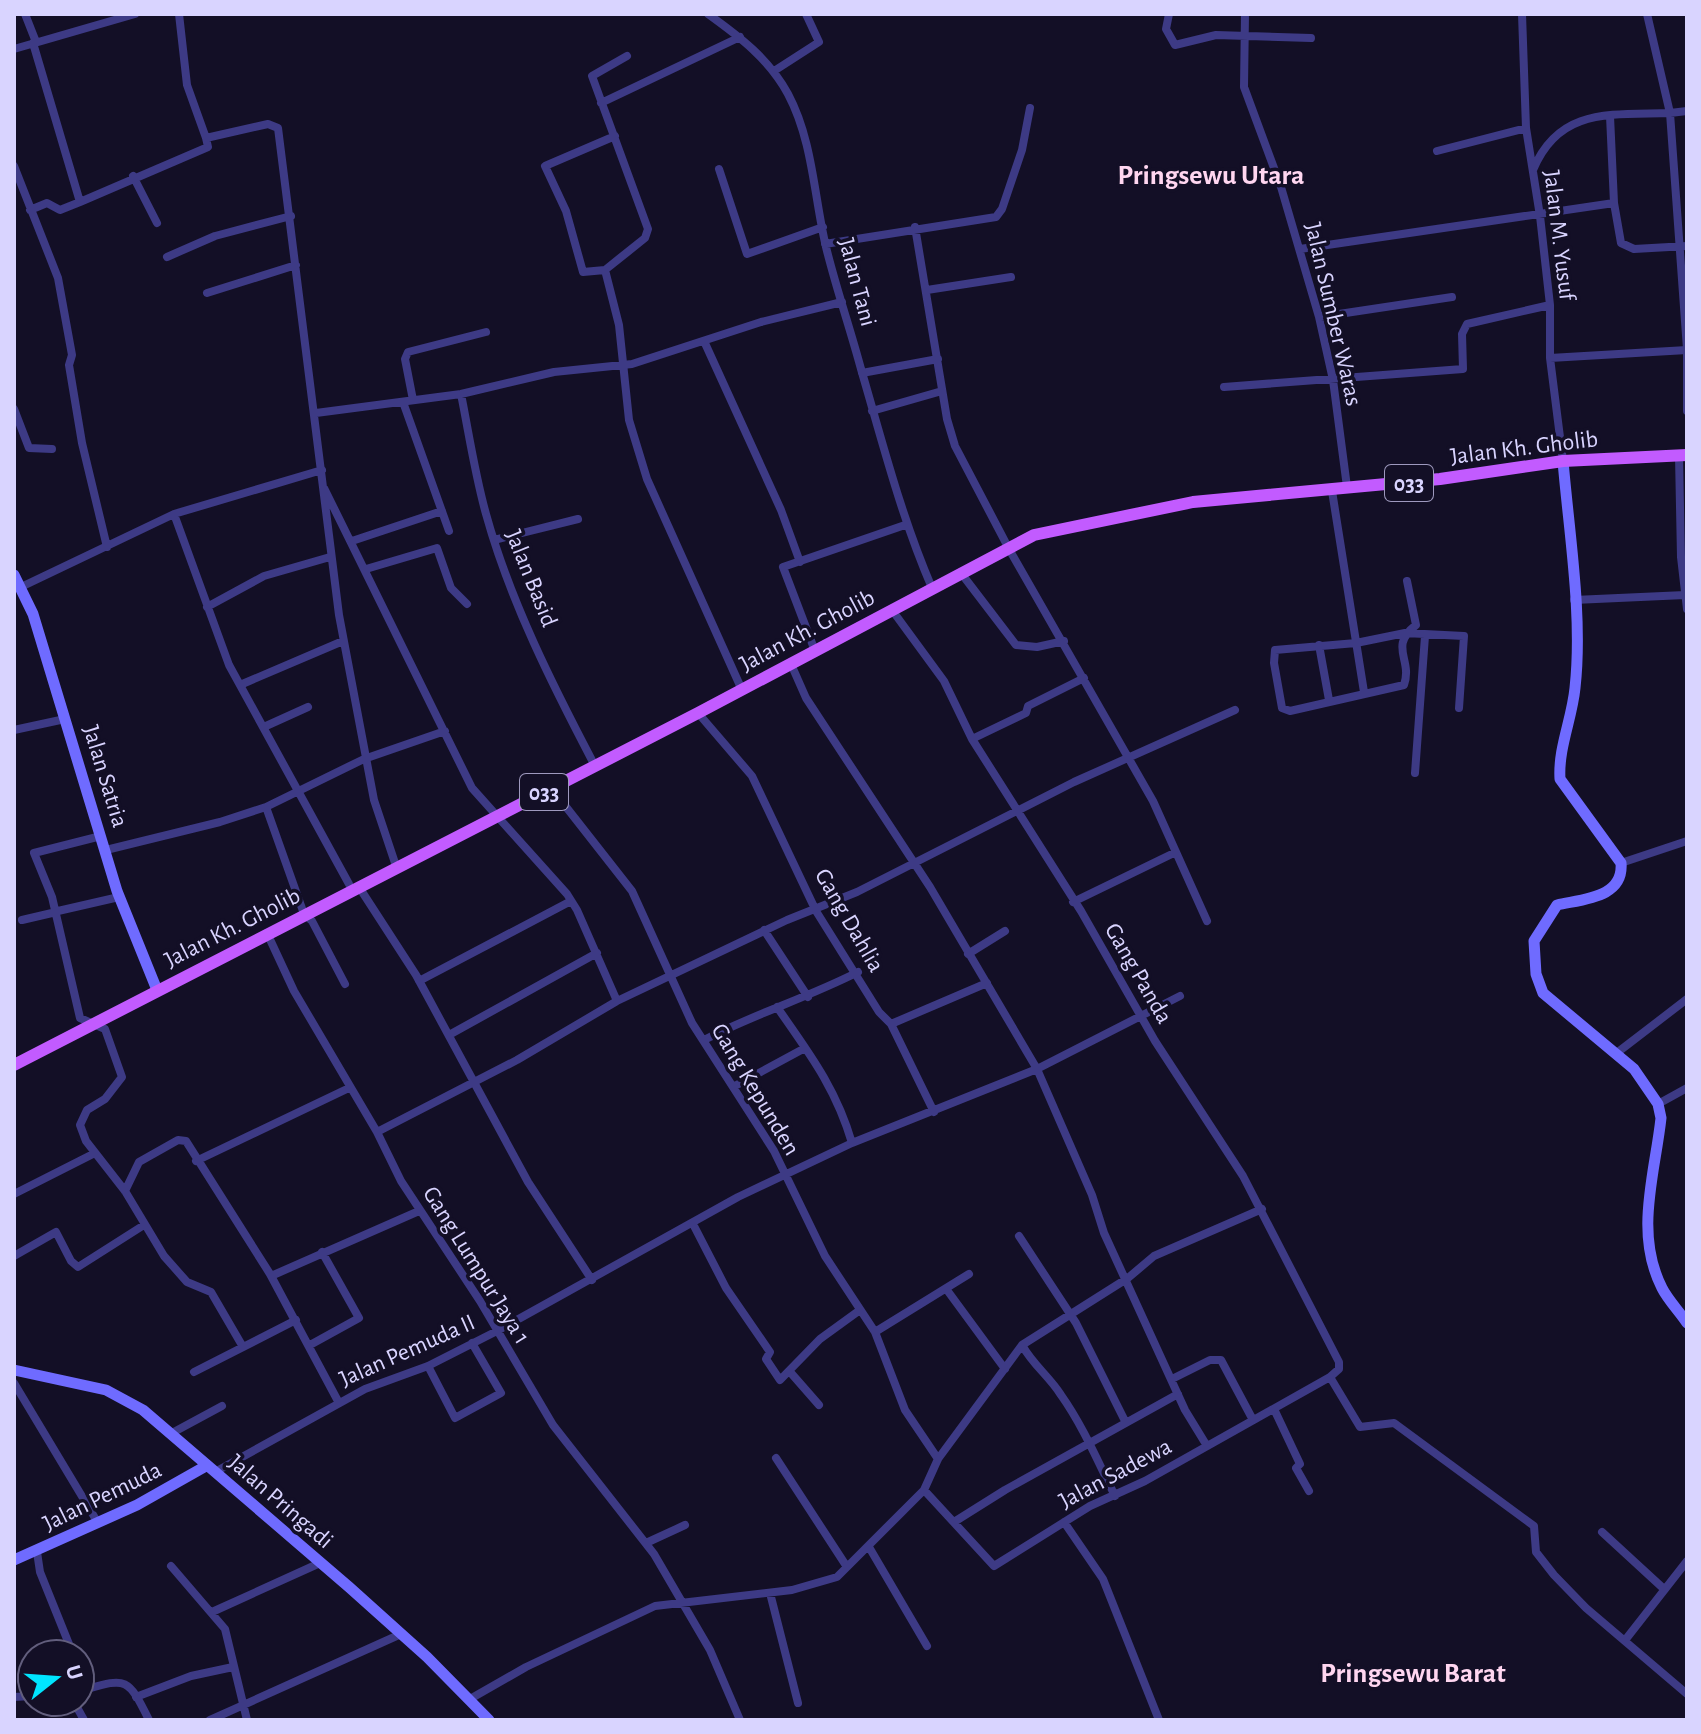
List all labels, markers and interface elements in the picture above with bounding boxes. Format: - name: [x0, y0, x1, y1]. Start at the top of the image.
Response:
- district label: Pringsewu Utara: [1117, 162, 1305, 190]
- street label: Jalan M. Yusuf: [1539, 169, 1579, 303]
- street label: Jalan Sumber Waras: [1300, 220, 1366, 408]
- street label: Jalan Tani: [834, 235, 880, 329]
- street label: Jalan Kh. Gholib: [1449, 427, 1599, 469]
- road number: 033: [1385, 465, 1433, 501]
- street label: Jalan Basid: [501, 526, 561, 630]
- street label: Jalan Kh. Gholib: [736, 585, 879, 676]
- street label: Jalan Satria: [78, 722, 132, 830]
- road number: 033: [520, 774, 568, 810]
- street label: Gang Dahlia: [810, 865, 888, 976]
- street label: Jalan Kh. Gholib: [161, 883, 304, 972]
- street label: Gang Panda: [1100, 919, 1176, 1028]
- street label: Gang Kepunden: [706, 1019, 804, 1160]
- street label: Gang Lumpur Jaya 1: [418, 1182, 534, 1349]
- street label: Jalan Pemuda II: [336, 1310, 479, 1391]
- street label: Jalan Sadewa: [1055, 1434, 1176, 1513]
- street label: Jalan Pringadi: [223, 1450, 337, 1553]
- street label: Jalan Pemuda: [39, 1458, 166, 1536]
- north arrow: [16, 1638, 96, 1718]
- district label: Pringsewu Barat: [1320, 1660, 1506, 1688]
- text: U: [62, 1663, 87, 1682]

